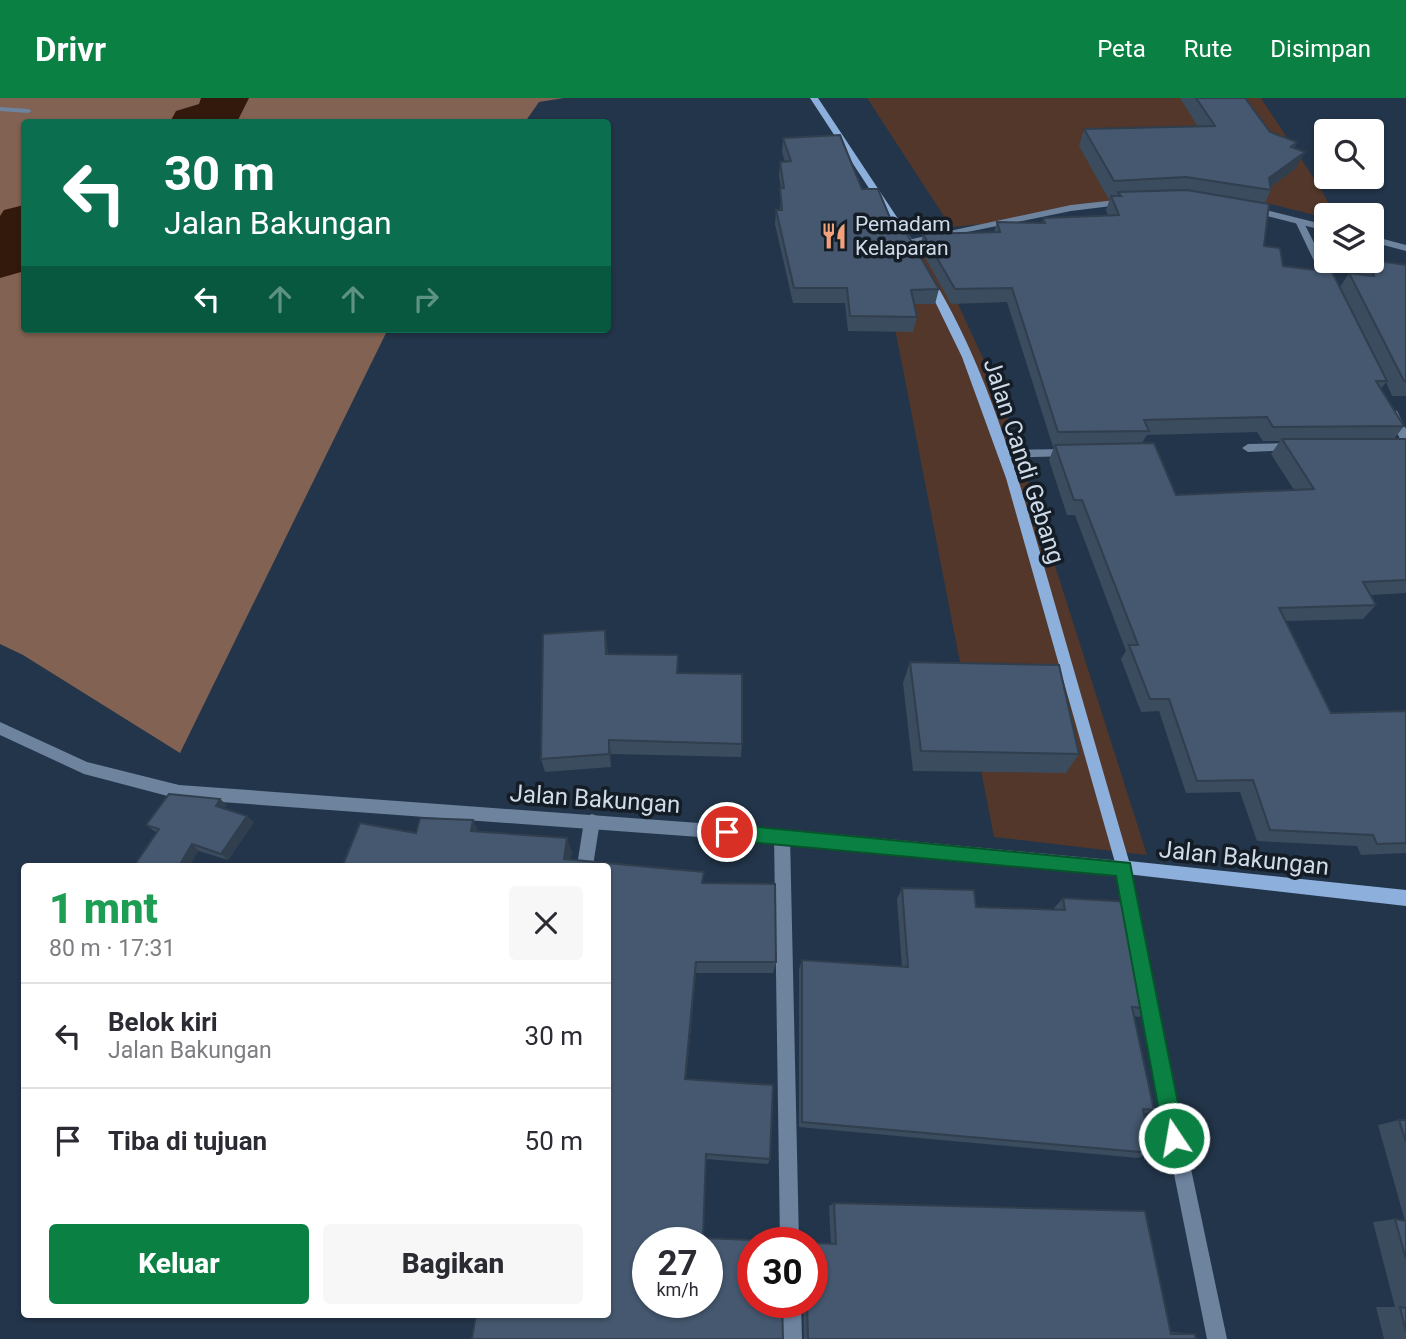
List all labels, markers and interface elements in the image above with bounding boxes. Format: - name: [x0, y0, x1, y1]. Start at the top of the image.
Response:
- text: Drivr: [35, 30, 106, 69]
- text: Peta: [1097, 35, 1146, 63]
- text: Rute: [1184, 35, 1232, 63]
- text: Disimpan: [1270, 35, 1371, 63]
- map controls: [1314, 119, 1384, 273]
- button: search: [1314, 119, 1384, 189]
- text: 30 m: [164, 145, 275, 202]
- icon: left: [49, 147, 140, 238]
- button: layers: [1314, 203, 1384, 273]
- text: Jalan Bakungan: [164, 204, 392, 242]
- place label: Pemadam Kelaparan: [855, 212, 951, 260]
- restaurant icon: Pemadam Kelaparan: [819, 221, 849, 251]
- icon: left: [188, 280, 226, 318]
- icon: ahead: [261, 280, 299, 318]
- icon: ahead: [334, 280, 372, 318]
- icon: right: [407, 280, 445, 318]
- street label: Jalan Candi Gebang: [978, 355, 1070, 567]
- street label: Jalan Bakungan: [509, 779, 681, 819]
- pin: [697, 802, 757, 862]
- icon: arrive: [708, 813, 746, 851]
- street label: Jalan Bakungan: [1158, 835, 1330, 881]
- text: 1 mnt: [49, 884, 158, 933]
- button: close: [509, 886, 583, 960]
- text: 80 m · 17:31: [49, 935, 175, 962]
- text: Belok kiri: [108, 1007, 218, 1037]
- icon: left: [49, 1017, 87, 1055]
- text: 30 m: [525, 1021, 583, 1051]
- text: Jalan Bakungan: [108, 1037, 272, 1064]
- position arrow: [1137, 1101, 1211, 1175]
- icon: arrive: [49, 1122, 87, 1160]
- text: Tiba di tujuan: [108, 1126, 267, 1156]
- text: 50 m: [525, 1126, 583, 1156]
- button: Keluar: [49, 1224, 309, 1304]
- button: Bagikan: [323, 1224, 583, 1304]
- speed limit sign: 30: [737, 1227, 828, 1318]
- text: 27: [657, 1243, 698, 1284]
- text: km/h: [656, 1279, 699, 1300]

